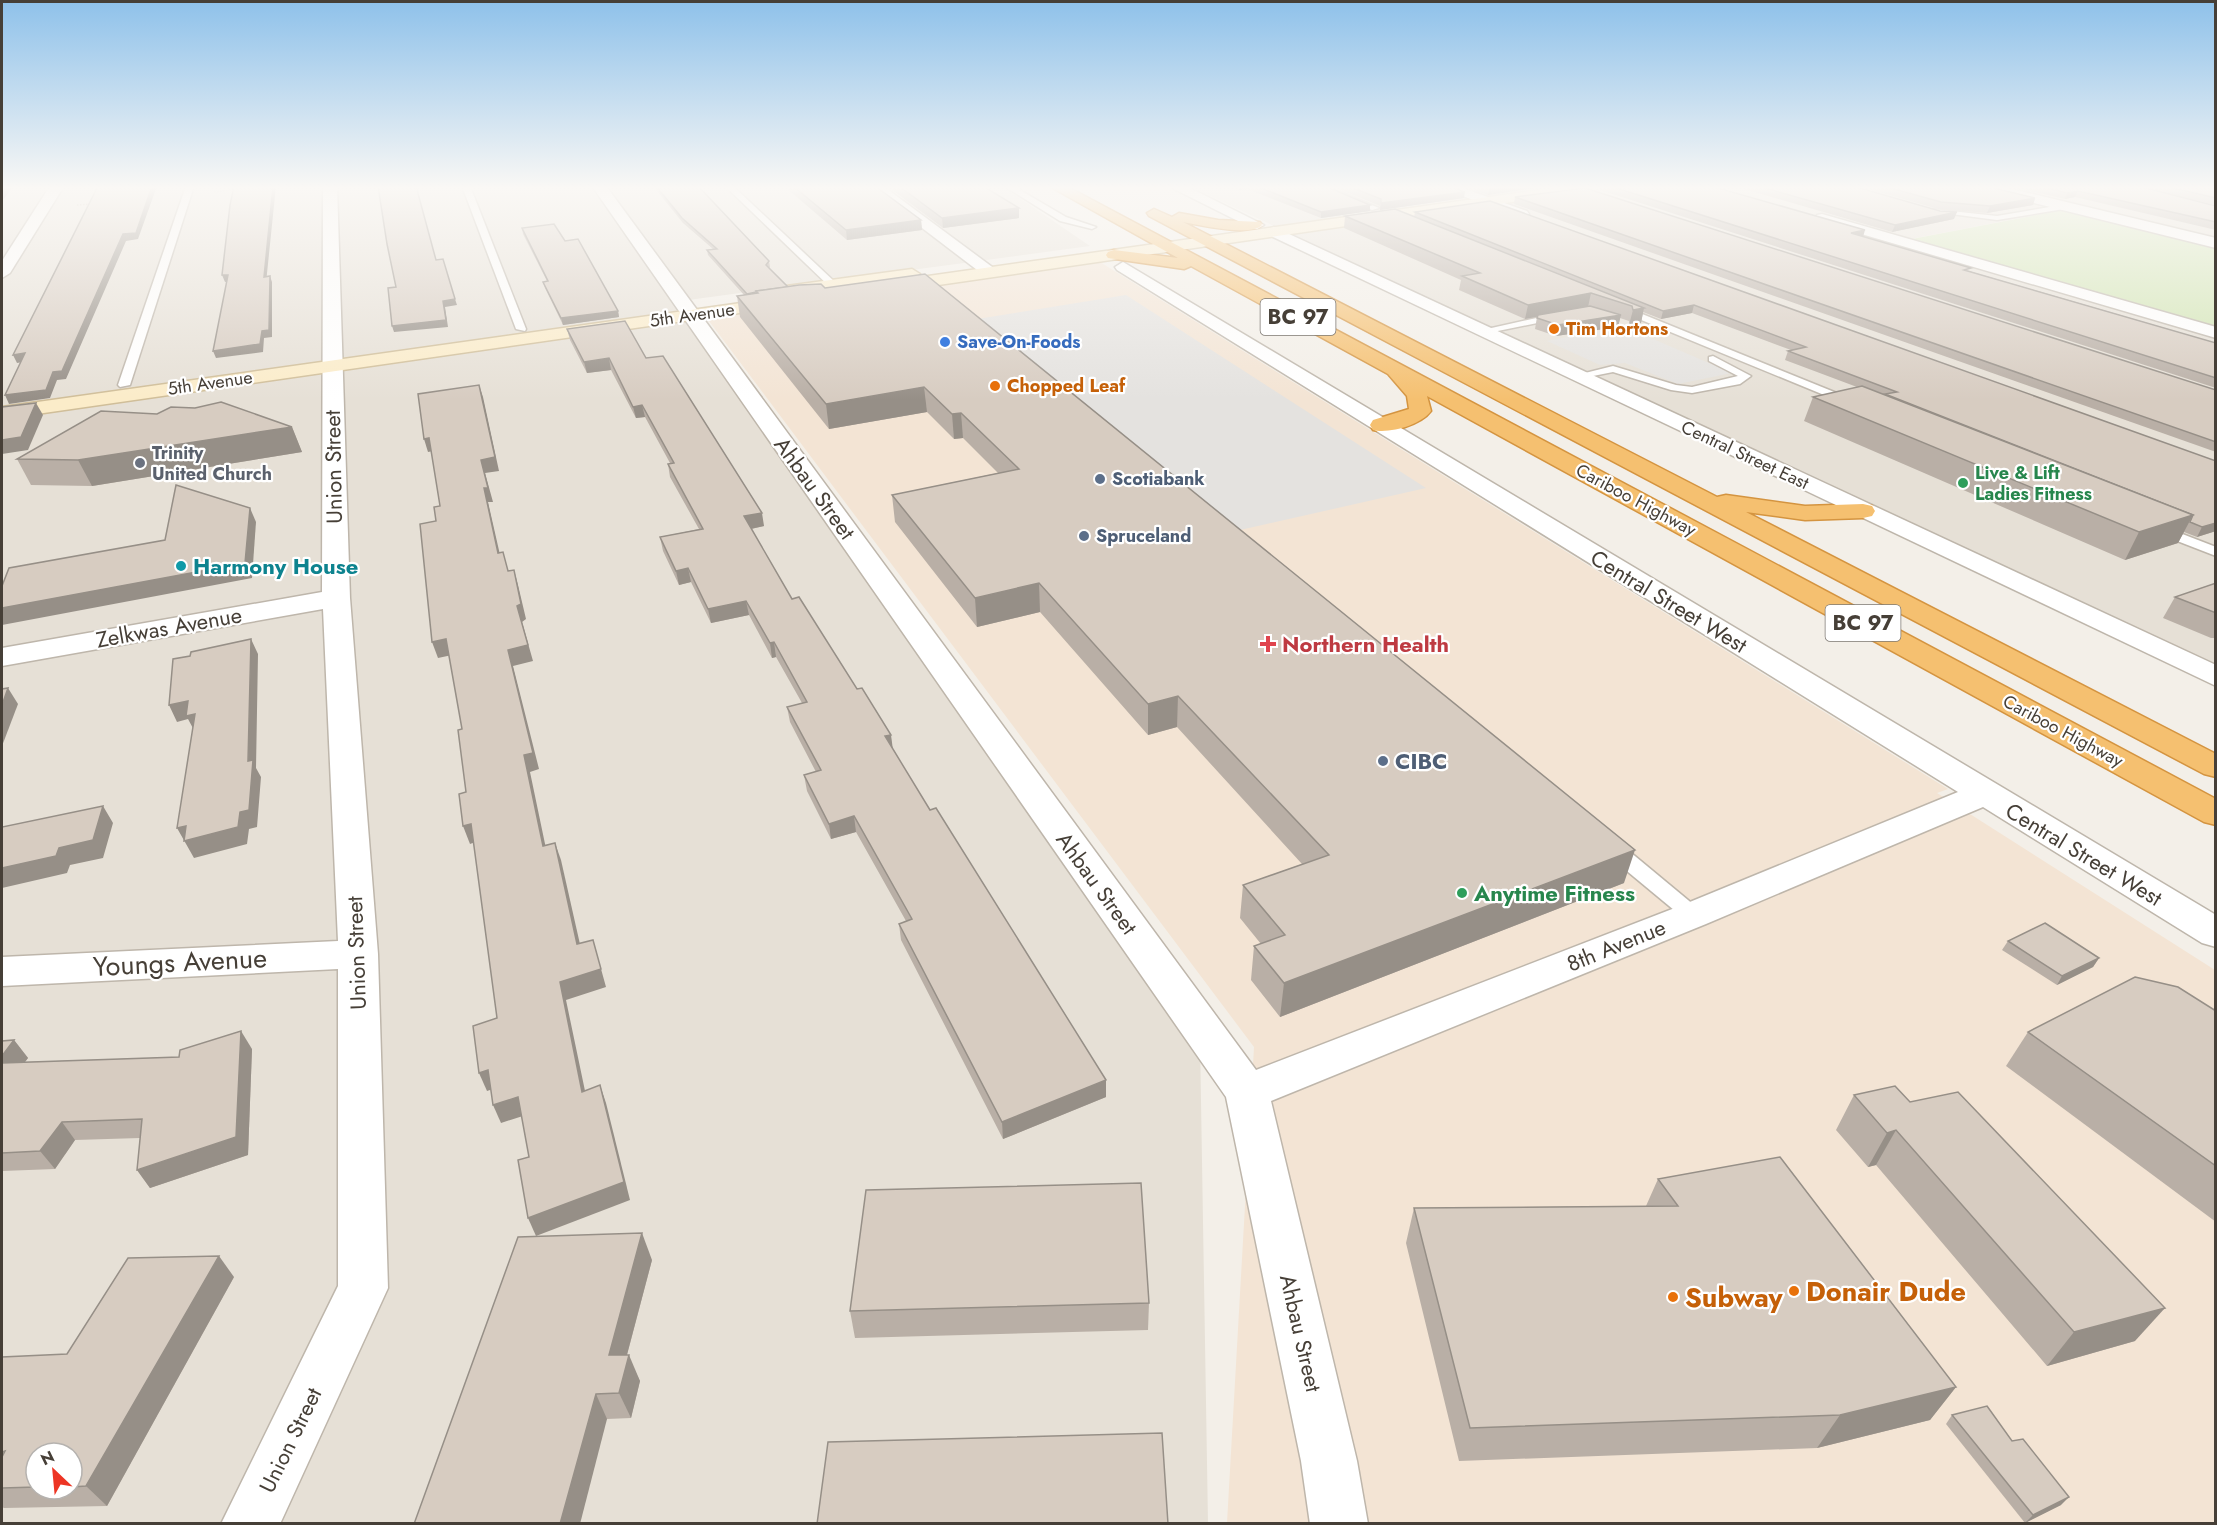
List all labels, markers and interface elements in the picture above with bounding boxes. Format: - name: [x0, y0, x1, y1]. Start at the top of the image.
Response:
- street label: 5th Avenue: [648, 296, 736, 334]
- road number: BC 97: [1260, 299, 1336, 335]
- place label: Tim Hortons: [1566, 316, 1668, 342]
- marker: Tim Hortons: [1547, 322, 1561, 336]
- place label: Save-On-Foods: [957, 329, 1080, 355]
- marker: Save-On-Foods: [938, 335, 952, 349]
- street label: 5th Avenue: [166, 364, 254, 402]
- place label: Chopped Leaf: [1007, 373, 1126, 399]
- marker: Chopped Leaf: [988, 379, 1002, 393]
- street label: Union Street: [316, 409, 350, 524]
- street label: Central Street East: [1677, 414, 1814, 496]
- street label: Ahbau Street: [767, 430, 864, 546]
- place label: Trinity United Church: [152, 440, 272, 487]
- marker: Trinity United Church: [133, 456, 147, 470]
- street label: Cariboo Highway: [1571, 457, 1701, 543]
- place label: Live & Lift Ladies Fitness: [1975, 460, 2092, 507]
- place label: Scotiabank: [1112, 466, 1205, 492]
- marker: Scotiabank: [1093, 472, 1107, 486]
- marker: Live & Lift Ladies Fitness: [1956, 476, 1970, 490]
- place label: Spruceland: [1096, 523, 1191, 549]
- marker: Spruceland: [1077, 529, 1091, 543]
- street label: Central Street West: [1585, 542, 1754, 661]
- place label: Harmony House: [193, 550, 358, 582]
- marker: Harmony House: [174, 559, 188, 573]
- street label: Zelkwas Avenue: [94, 598, 244, 656]
- road number: BC 97: [1826, 605, 1900, 641]
- place label: Northern Health: [1282, 628, 1449, 660]
- marker: Northern Health: [1259, 635, 1277, 653]
- street label: Cariboo Highway: [1998, 688, 2128, 774]
- place label: CIBC: [1395, 745, 1448, 777]
- marker: CIBC: [1376, 754, 1390, 768]
- street label: Central Street West: [2000, 795, 2169, 914]
- street label: Ahbau Street: [1049, 825, 1146, 941]
- place label: Anytime Fitness: [1473, 877, 1635, 909]
- marker: Anytime Fitness: [1455, 886, 1469, 900]
- street label: Union Street: [338, 895, 374, 1010]
- street label: 8th Avenue: [1562, 911, 1670, 979]
- street label: Youngs Avenue: [92, 938, 268, 986]
- street label: Ahbau Street: [1272, 1271, 1330, 1396]
- place label: Donair Dude: [1806, 1272, 1966, 1311]
- place label: Subway: [1685, 1278, 1784, 1317]
- marker: Donair Dude: [1787, 1284, 1801, 1298]
- marker: Subway: [1666, 1290, 1680, 1304]
- street label: Union Street: [251, 1381, 330, 1498]
- north arrow: [24, 1441, 84, 1501]
- text: N: [37, 1445, 58, 1471]

